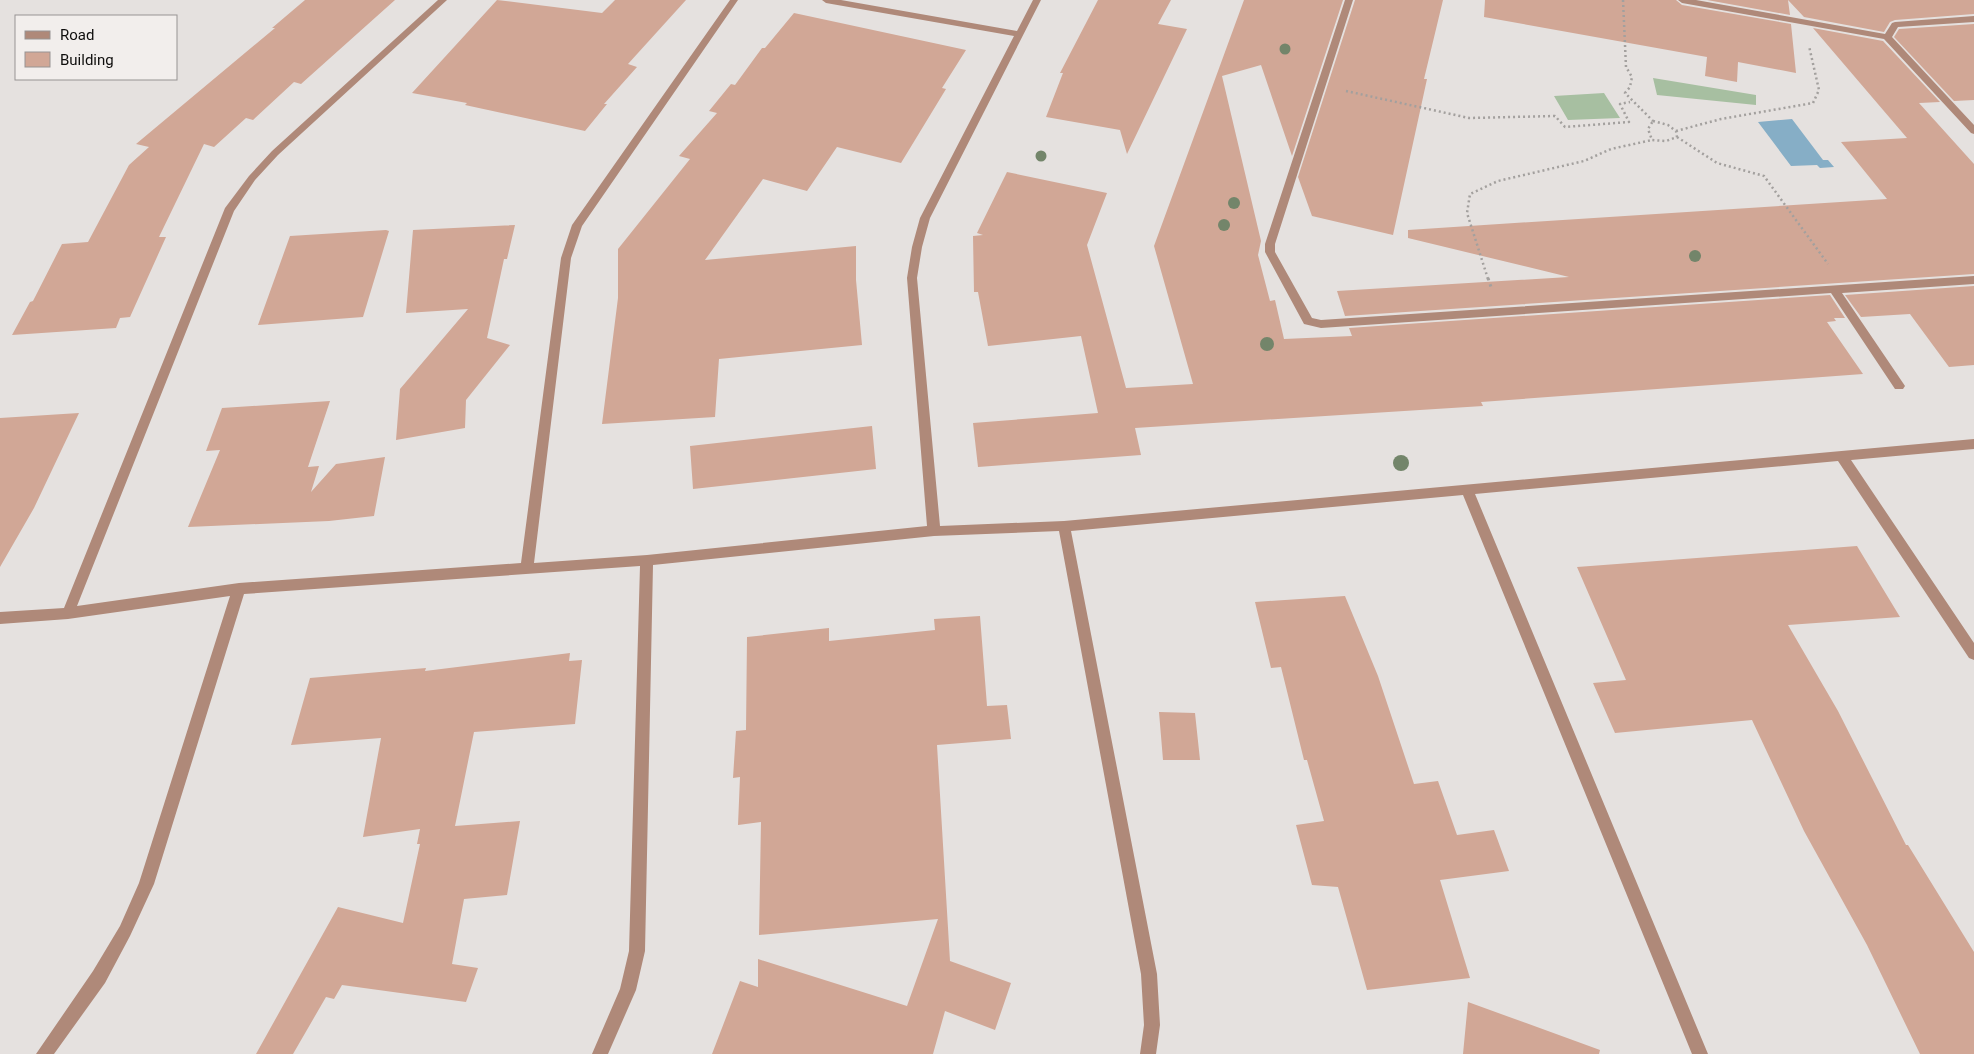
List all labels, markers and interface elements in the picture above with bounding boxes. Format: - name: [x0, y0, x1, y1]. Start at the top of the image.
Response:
- legend: [15, 15, 178, 80]
- text: Road: [60, 26, 94, 44]
- text: Building: [60, 51, 114, 69]

